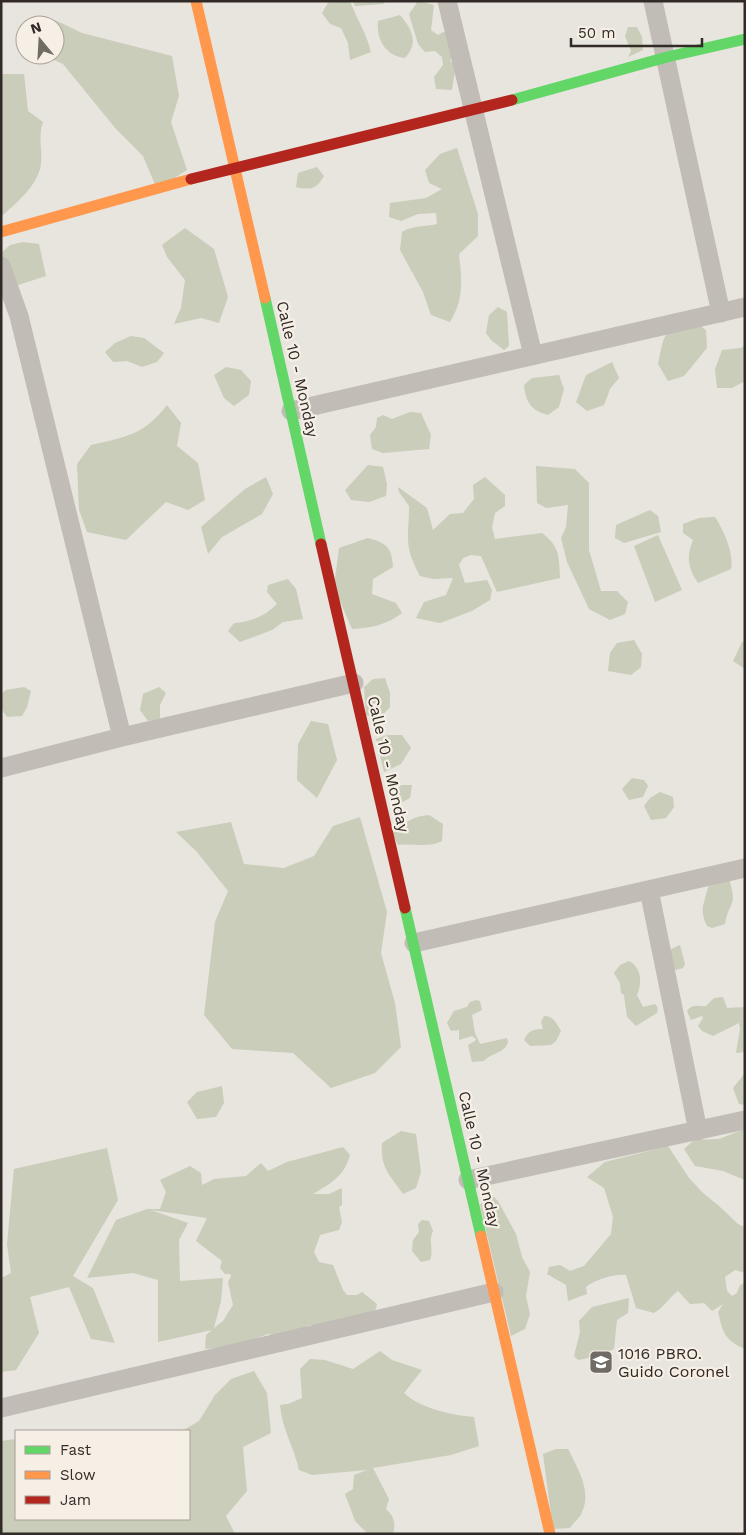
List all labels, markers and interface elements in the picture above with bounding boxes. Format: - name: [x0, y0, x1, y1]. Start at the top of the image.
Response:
- north arrow: [15, 15, 65, 65]
- scale bar: [571, 15, 702, 47]
- text: N: [29, 18, 43, 37]
- text: 50 m: [578, 24, 615, 42]
- street label: Calle 10 - Monday: [273, 299, 323, 440]
- street label: Calle 10 - Monday: [364, 694, 414, 835]
- street label: Calle 10 - Monday: [455, 1089, 505, 1230]
- place label: 1016 PBRO. Guido Coronel: [618, 1344, 729, 1381]
- school or university icon: 1016 PBRO. Guido Coronel: [588, 1349, 614, 1375]
- legend: [15, 1430, 190, 1520]
- text: Fast: [60, 1441, 92, 1459]
- text: Slow: [60, 1466, 96, 1484]
- text: Jam: [60, 1491, 91, 1509]

